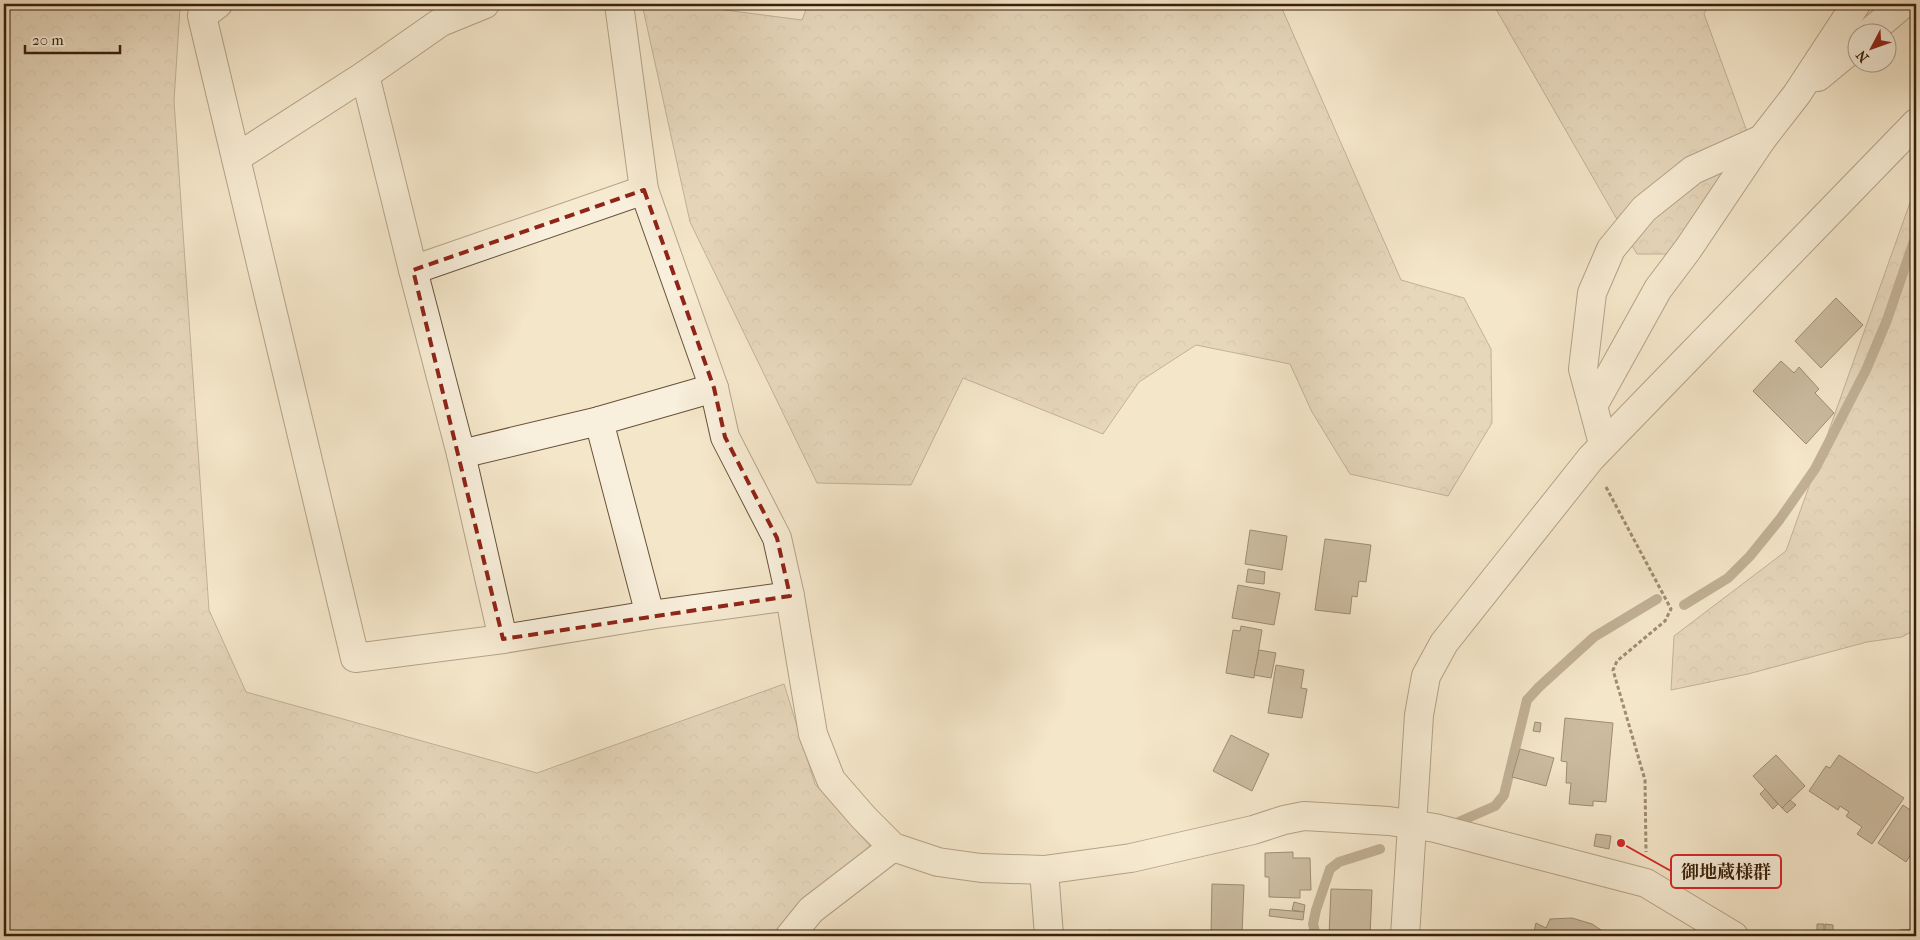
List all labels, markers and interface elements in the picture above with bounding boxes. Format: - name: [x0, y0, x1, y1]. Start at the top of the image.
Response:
- scale bar: [25, 22, 120, 54]
- north arrow: [1848, 22, 1898, 72]
- text: 20 m: [32, 31, 64, 49]
- text: N: [1852, 46, 1872, 66]
- callout: 御地蔵様群: [1671, 855, 1781, 888]
- text: 御地蔵様群: [1681, 862, 1771, 883]

